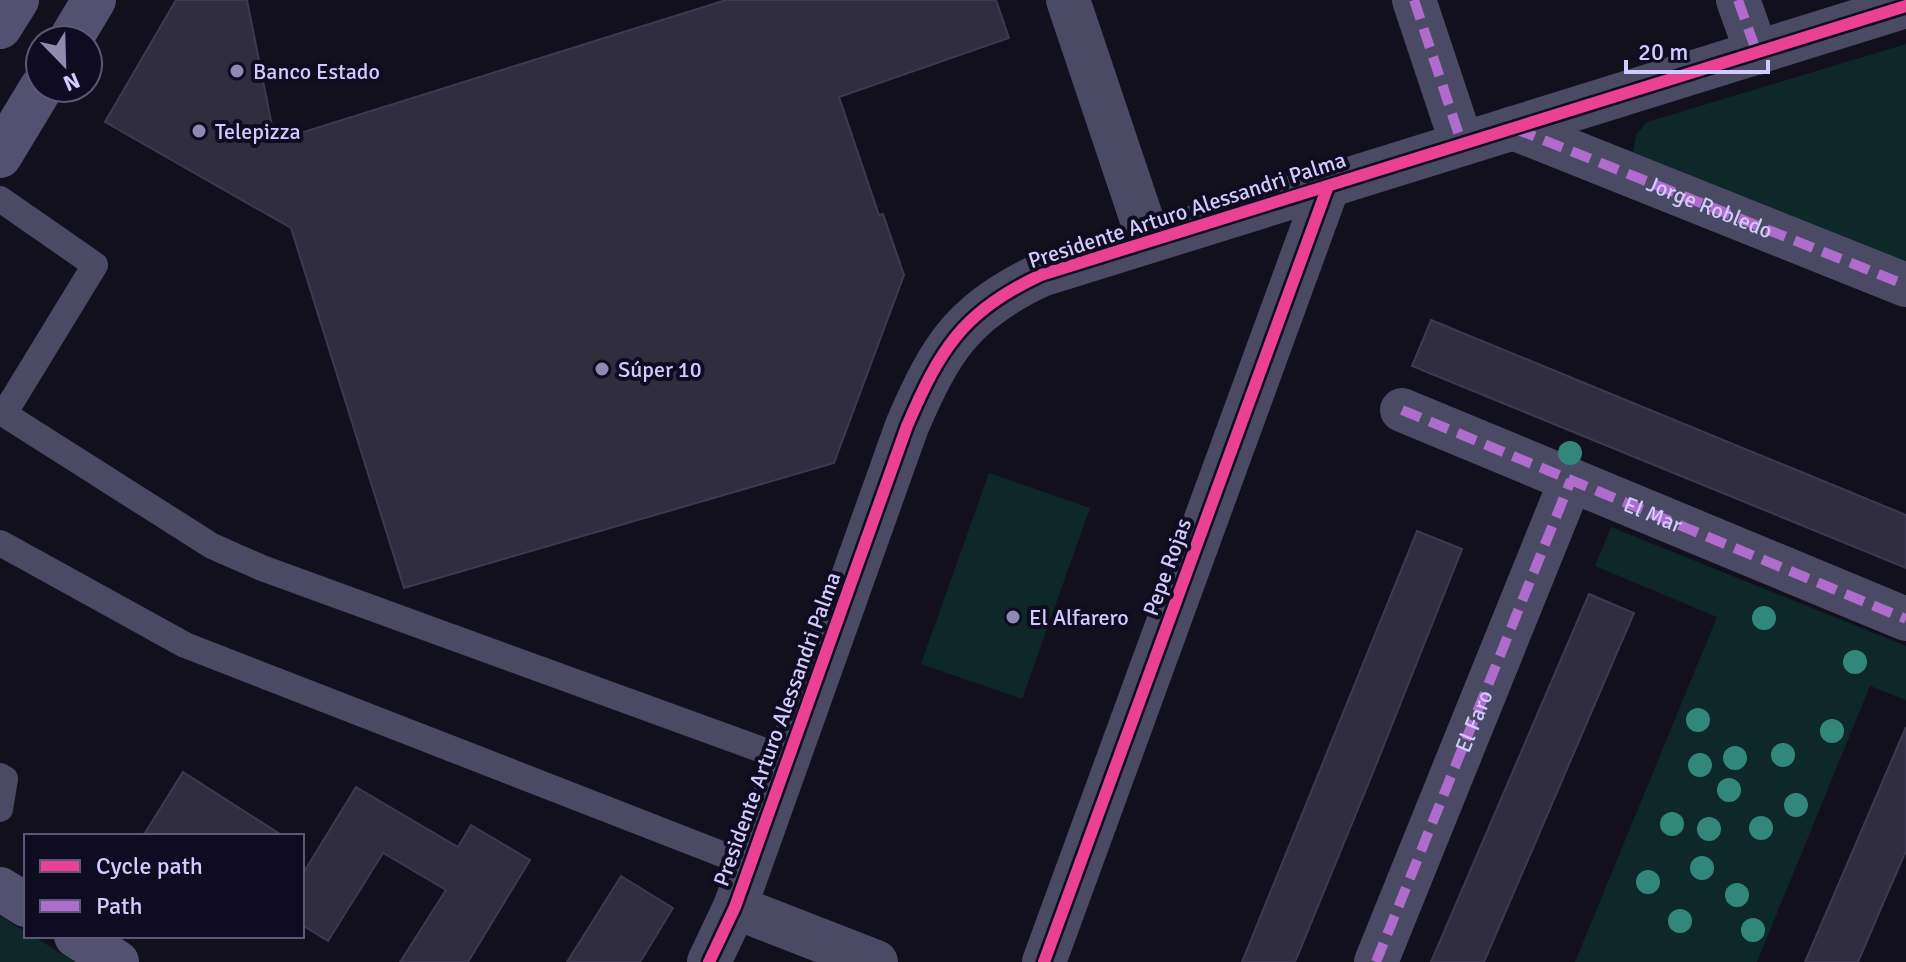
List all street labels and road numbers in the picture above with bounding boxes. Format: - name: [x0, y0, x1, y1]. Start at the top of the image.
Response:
- street label: Presidente Arturo Alessandri Palma: [1025, 146, 1349, 274]
- street label: Jorge Robledo: [1643, 169, 1777, 244]
- street label: El Mar: [1620, 490, 1687, 538]
- street label: Pepe Rojas: [1137, 515, 1197, 619]
- street label: Presidente Arturo Alessandri Palma: [707, 568, 847, 890]
- street label: El Faro: [1449, 686, 1498, 756]

